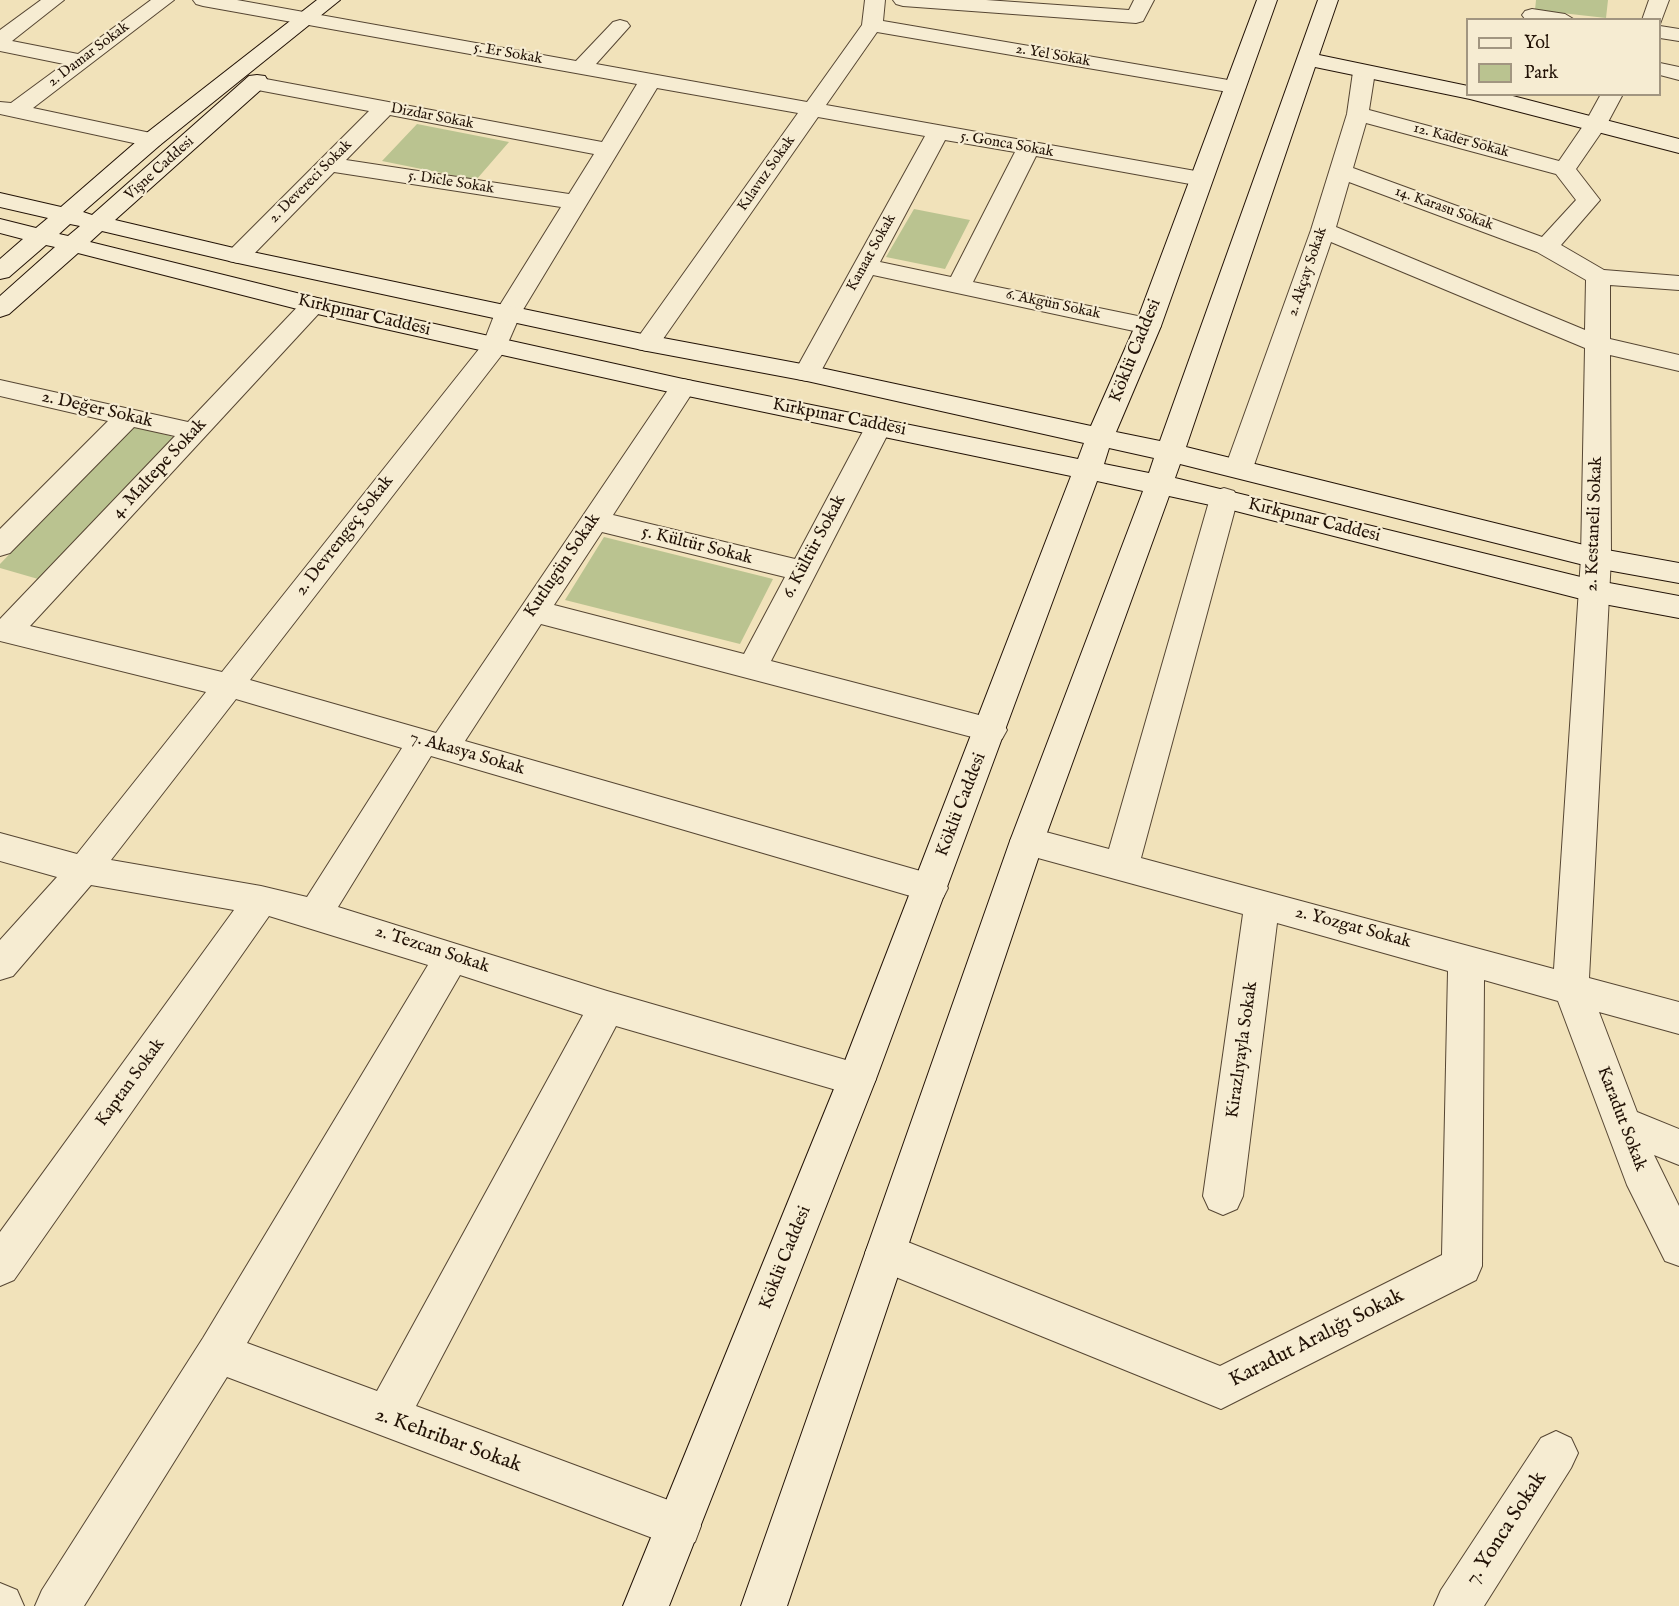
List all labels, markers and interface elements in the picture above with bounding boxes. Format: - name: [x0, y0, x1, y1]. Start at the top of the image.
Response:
- legend: [1466, 18, 1661, 96]
- street label: 2. Damar Sokak: [45, 19, 133, 91]
- text: Yol: [1524, 32, 1550, 55]
- street label: 5. Er Sokak: [472, 39, 544, 69]
- street label: 2. Yel Sokak: [1014, 41, 1092, 71]
- text: Park: [1524, 62, 1558, 85]
- street label: Dizdar Sokak: [389, 100, 475, 134]
- street label: 12. Kader Sokak: [1411, 120, 1511, 162]
- street label: 5. Gonca Sokak: [959, 128, 1055, 162]
- street label: Vişne Caddesi: [122, 133, 198, 205]
- street label: Kılavuz Sokak: [734, 133, 800, 215]
- street label: 2. Devereci Sokak: [266, 137, 356, 227]
- street label: 5. Dicle Sokak: [407, 167, 495, 199]
- street label: 14. Karasu Sokak: [1392, 183, 1496, 235]
- street label: Kanaat Sokak: [844, 211, 900, 295]
- street label: 2. Akçay Sokak: [1284, 225, 1332, 319]
- street label: 6. Akgün Sokak: [1004, 286, 1102, 324]
- street label: Kırkpınar Caddesi: [295, 290, 433, 342]
- street label: Köklü Caddesi: [1105, 296, 1167, 406]
- street label: 2. Değer Sokak: [39, 387, 155, 433]
- street label: Kırkpınar Caddesi: [770, 394, 908, 442]
- street label: 4. Maltepe Sokak: [108, 414, 212, 524]
- street label: 2. Kestaneli Sokak: [1582, 456, 1608, 592]
- street label: 2. Devrengeç Sokak: [291, 471, 399, 601]
- street label: 6. Kültür Sokak: [779, 491, 851, 603]
- street label: Kırkpınar Caddesi: [1246, 494, 1382, 548]
- street label: Kutlugün Sokak: [520, 510, 606, 622]
- street label: 5. Kültür Sokak: [639, 522, 755, 570]
- street label: 7. Akasya Sokak: [407, 727, 527, 781]
- street label: Köklü Caddesi: [932, 750, 992, 860]
- street label: 2. Yozgat Sokak: [1293, 902, 1413, 954]
- street label: 2. Tezcan Sokak: [372, 921, 492, 979]
- street label: Kirazlıyayla Sokak: [1223, 980, 1263, 1120]
- street label: Kaptan Sokak: [92, 1035, 170, 1131]
- street label: Karadut Sokak: [1591, 1064, 1651, 1174]
- street label: Köklü Caddesi: [755, 1203, 817, 1313]
- street label: Karadut Aralığı Sokak: [1226, 1284, 1408, 1394]
- street label: 2. Kehribar Sokak: [371, 1403, 525, 1479]
- street label: 7. Yonca Sokak: [1461, 1467, 1553, 1591]

